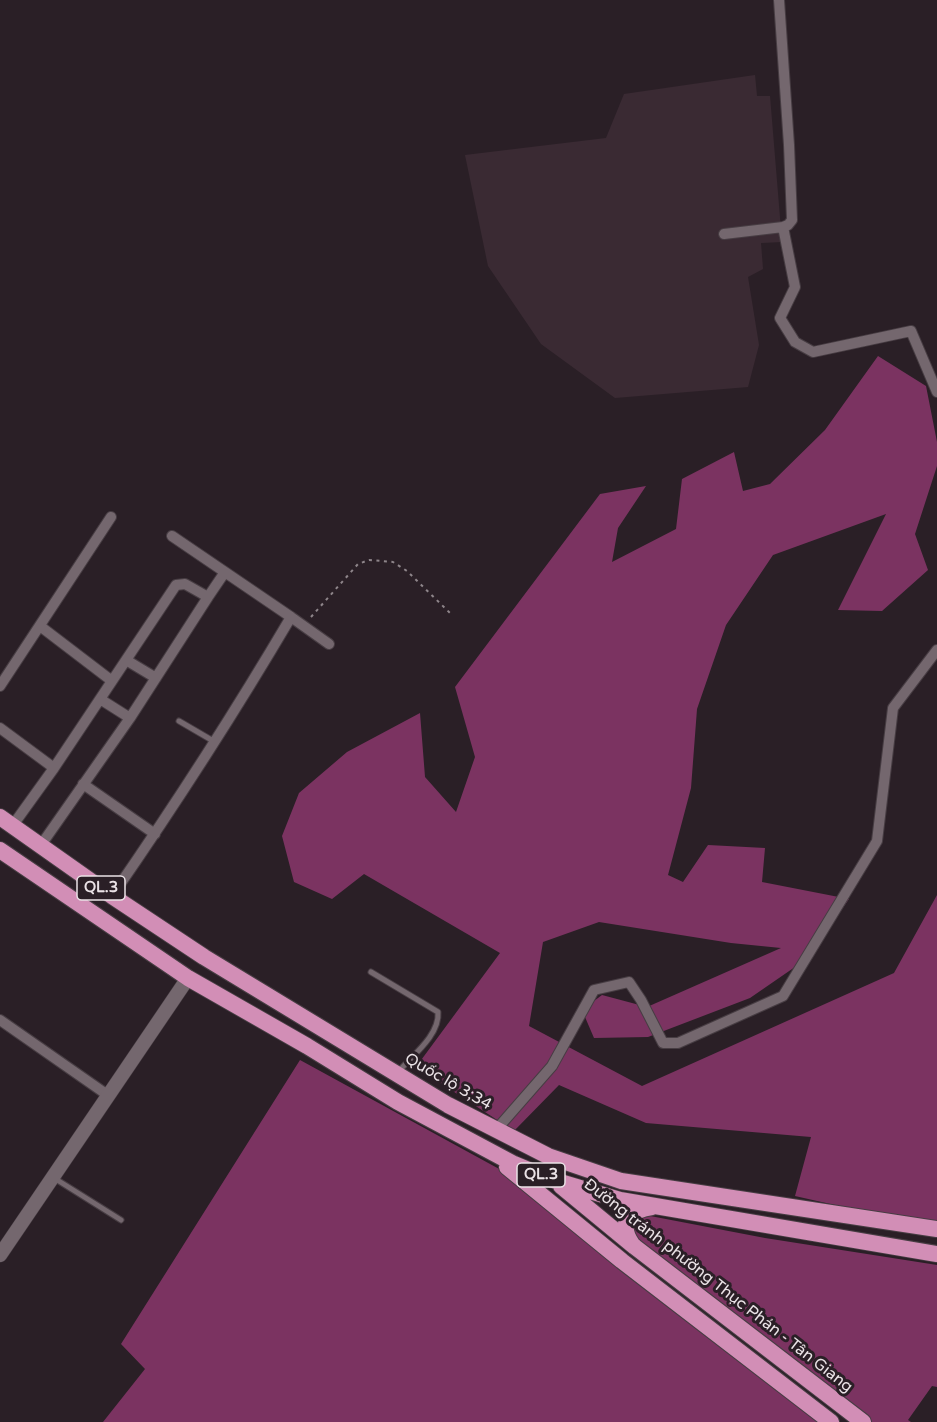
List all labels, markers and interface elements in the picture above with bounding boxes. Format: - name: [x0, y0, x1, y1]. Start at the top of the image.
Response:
- road number: QL.3: [77, 876, 125, 900]
- street label: Quốc lộ 3;34: [401, 1049, 495, 1115]
- road number: QL.3: [517, 1163, 565, 1187]
- street label: Đường tránh phường Thục Phán - Tân Giang: [580, 1175, 856, 1397]

